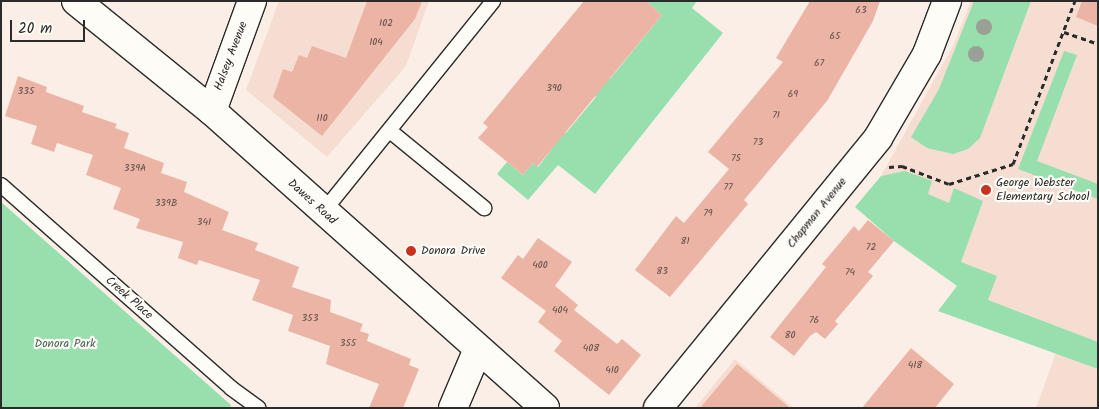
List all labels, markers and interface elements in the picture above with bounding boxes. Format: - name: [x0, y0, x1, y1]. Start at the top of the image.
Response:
- house number: 63: [855, 5, 867, 17]
- scale bar: [12, 10, 88, 42]
- text: 20 m: [18, 17, 52, 41]
- house number: 102: [379, 18, 393, 30]
- street label: Halsey Avenue: [211, 19, 251, 93]
- house number: 65: [830, 31, 840, 43]
- house number: 104: [369, 37, 383, 49]
- house number: 67: [814, 58, 824, 70]
- house number: 390: [546, 83, 562, 95]
- house number: 335: [18, 86, 34, 98]
- house number: 69: [788, 89, 798, 101]
- house number: 71: [772, 110, 780, 122]
- house number: 110: [316, 113, 328, 125]
- house number: 73: [753, 137, 763, 149]
- house number: 75: [731, 153, 741, 165]
- house number: 339A: [124, 163, 146, 175]
- street label: Chapman Avenue: [784, 175, 850, 251]
- street label: Dawes Road: [285, 176, 339, 228]
- place label: George Webster Elementary School: [996, 176, 1089, 204]
- house number: 77: [723, 182, 733, 194]
- marker: George Webster Elementary School: [980, 184, 992, 196]
- house number: 339B: [155, 198, 177, 210]
- house number: 79: [703, 208, 713, 220]
- house number: 341: [197, 217, 211, 229]
- house number: 81: [680, 236, 690, 248]
- house number: 72: [866, 242, 876, 254]
- place label: Donora Drive: [421, 244, 485, 258]
- marker: Donora Drive: [405, 245, 417, 257]
- house number: 400: [532, 260, 548, 272]
- house number: 83: [656, 266, 668, 278]
- house number: 74: [845, 267, 855, 279]
- street label: Creek Place: [102, 273, 156, 323]
- house number: 404: [552, 305, 568, 317]
- house number: 353: [302, 313, 318, 325]
- house number: 76: [809, 315, 819, 327]
- house number: 80: [784, 330, 796, 342]
- park label: Donora Park: [34, 337, 96, 351]
- house number: 355: [340, 338, 356, 350]
- house number: 408: [583, 343, 599, 355]
- house number: 418: [908, 360, 922, 372]
- house number: 410: [605, 365, 619, 377]

